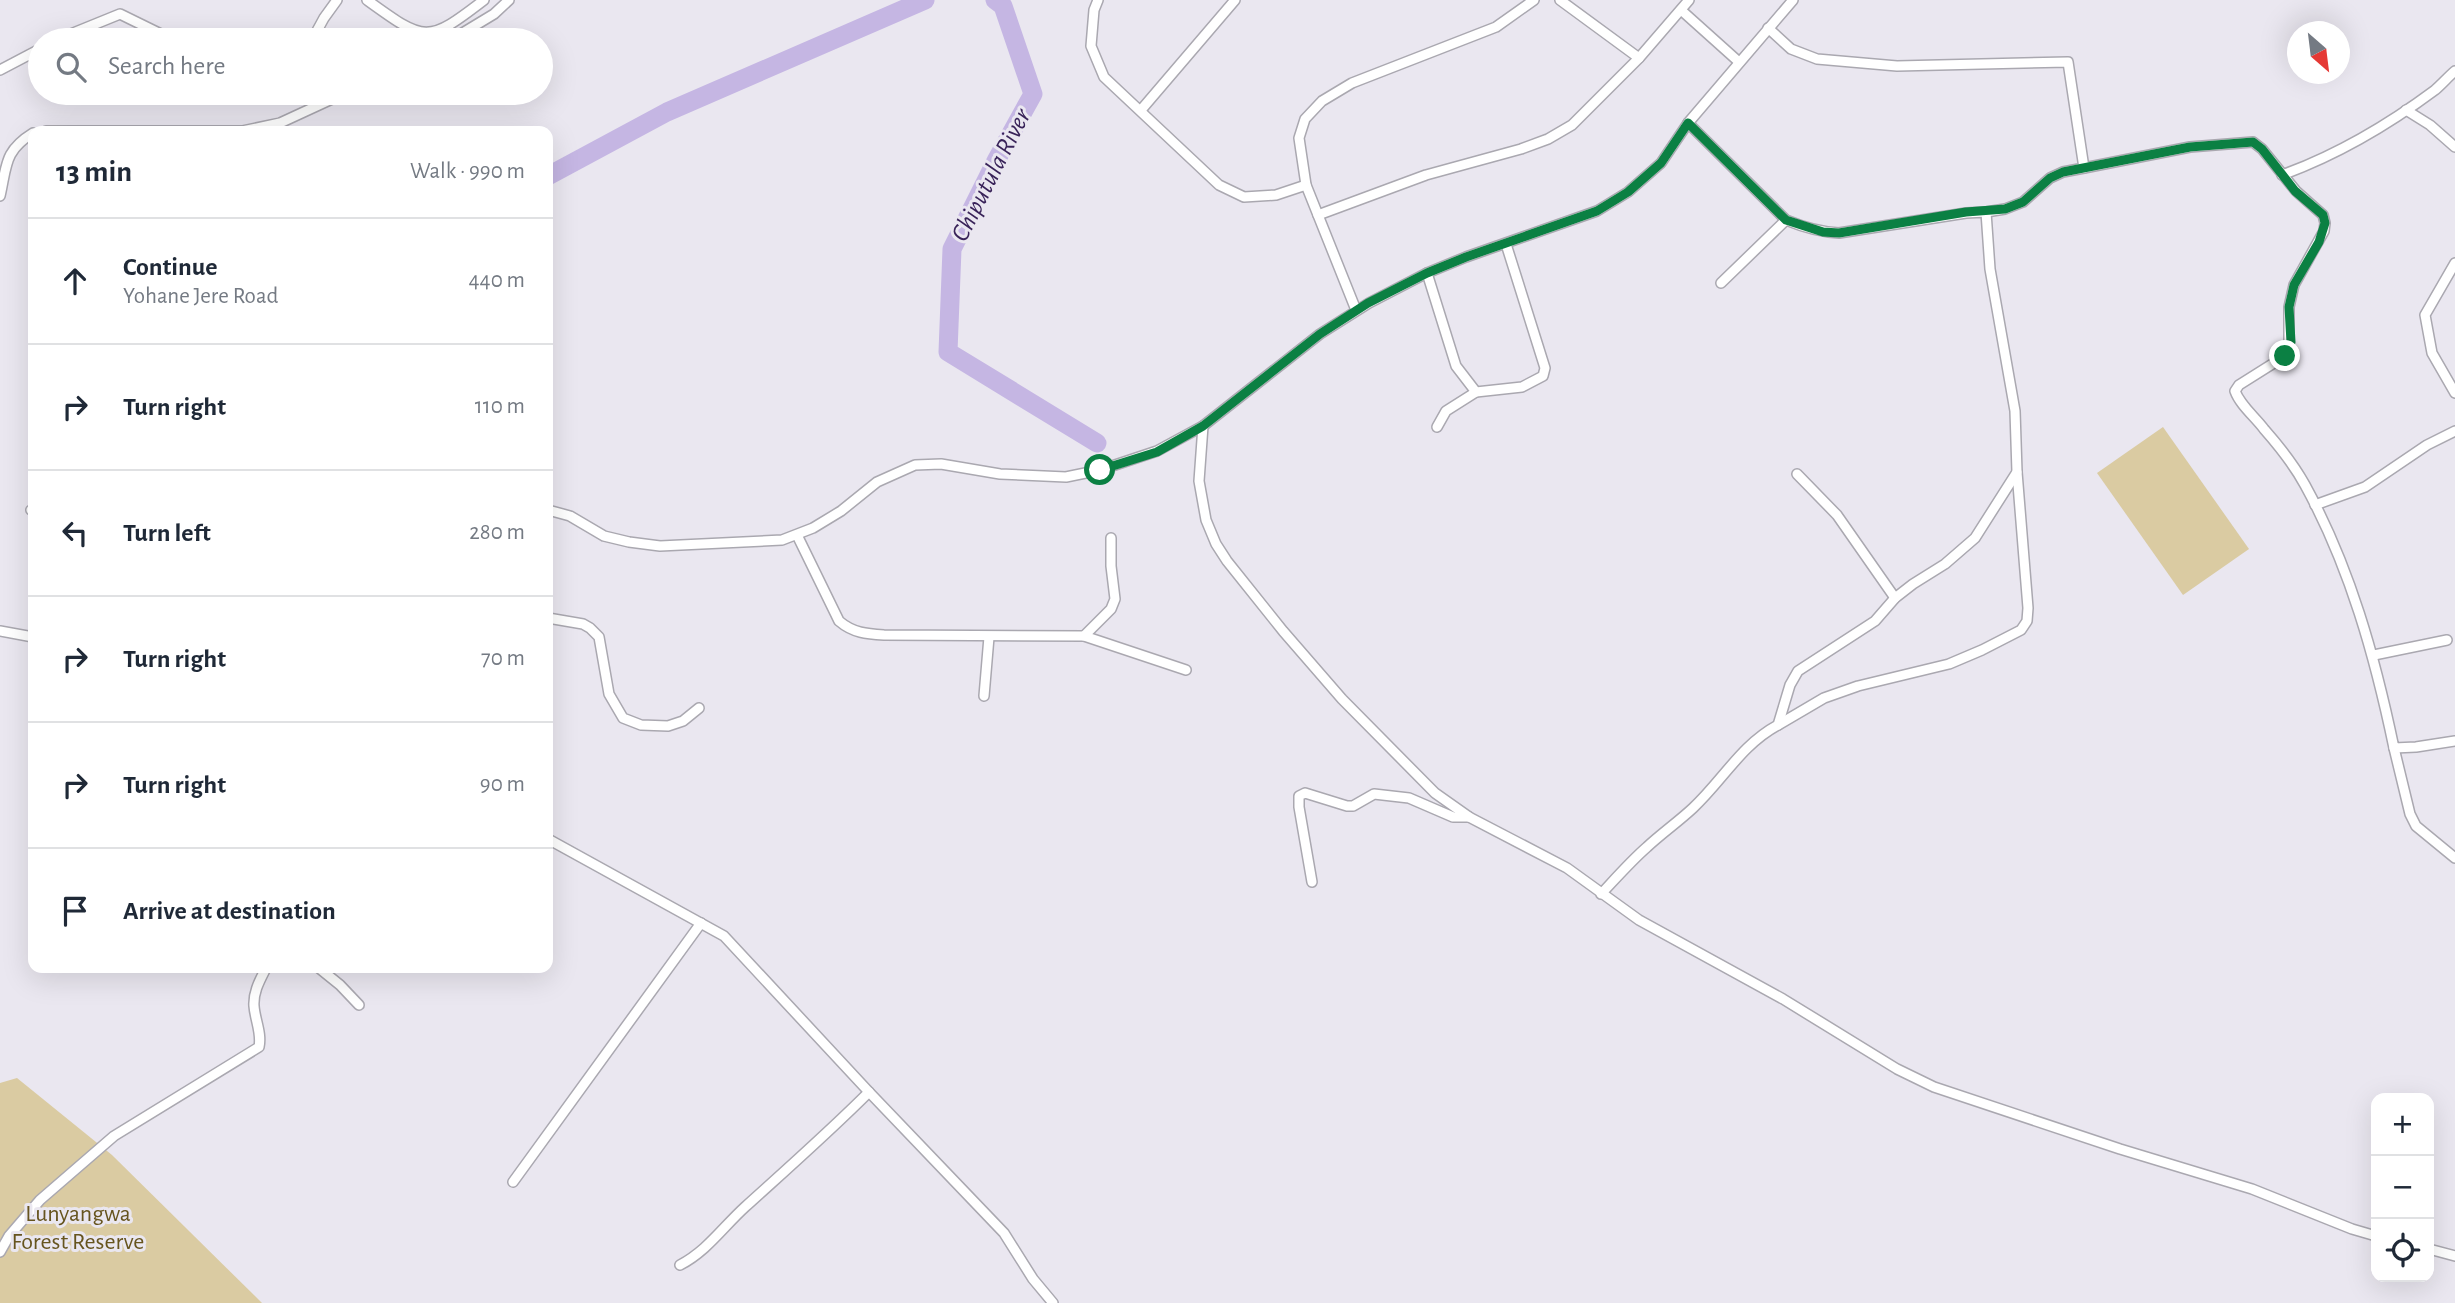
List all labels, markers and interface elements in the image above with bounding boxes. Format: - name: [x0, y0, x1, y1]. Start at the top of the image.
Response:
- north arrow: [2287, 21, 2350, 84]
- search box: [28, 28, 553, 105]
- icon: search: [52, 48, 90, 86]
- text: Search here: [108, 53, 226, 79]
- water label: Chiputula River: [947, 103, 1036, 245]
- text: 13 min: [56, 157, 132, 187]
- text: Walk · 990 m: [410, 160, 525, 183]
- text: Continue: [123, 254, 218, 280]
- icon: ahead: [56, 262, 94, 300]
- text: 440 m: [469, 269, 525, 292]
- text: Yohane Jere Road: [123, 285, 278, 308]
- route end: [2269, 340, 2300, 371]
- icon: right: [56, 388, 94, 426]
- text: Turn right: [123, 394, 226, 420]
- text: 110 m: [475, 395, 525, 418]
- route start: [1084, 454, 1115, 485]
- icon: left: [56, 514, 94, 552]
- text: Turn left: [123, 520, 211, 546]
- text: 280 m: [469, 521, 525, 544]
- icon: right: [56, 640, 94, 678]
- text: Turn right: [123, 646, 226, 672]
- text: 70 m: [481, 647, 525, 670]
- icon: right: [56, 766, 94, 804]
- text: Turn right: [123, 772, 226, 798]
- text: 90 m: [480, 773, 525, 796]
- icon: arrive: [56, 892, 94, 930]
- text: Arrive at destination: [123, 898, 336, 924]
- map controls: [2371, 1093, 2434, 1282]
- button: +: [2371, 1093, 2434, 1156]
- button: −: [2371, 1156, 2434, 1219]
- park label: Lunyangwa Forest Reserve: [12, 1202, 144, 1254]
- button: locate: [2371, 1219, 2434, 1282]

